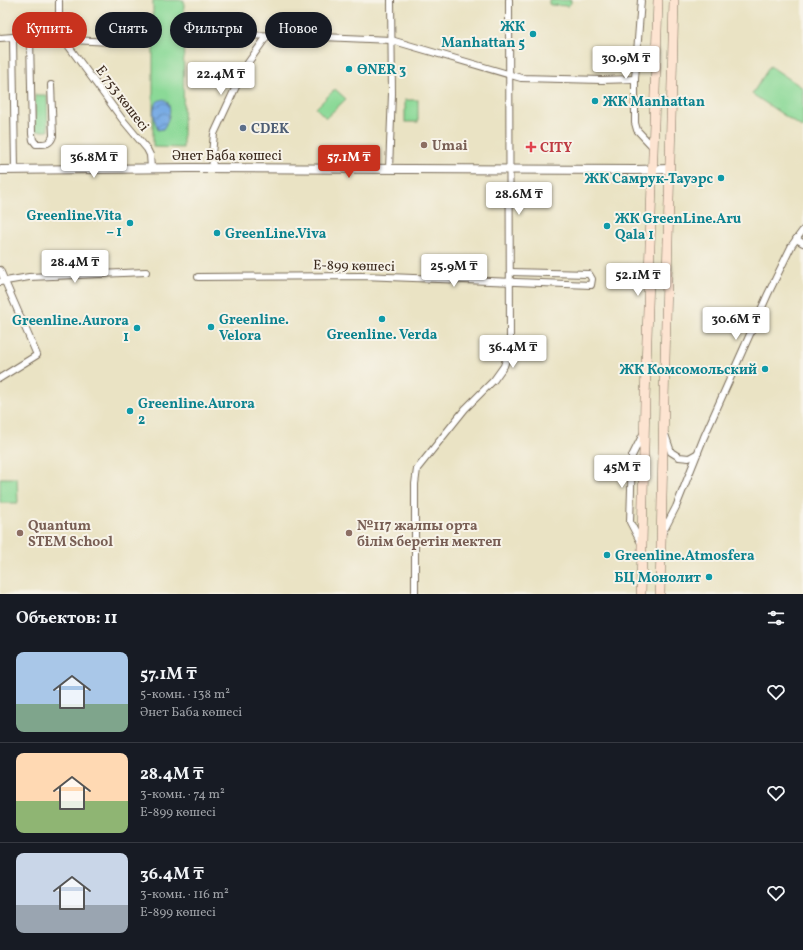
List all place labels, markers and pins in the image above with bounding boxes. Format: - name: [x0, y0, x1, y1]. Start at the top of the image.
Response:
- place label: ЖК Manhattan 5: [441, 18, 525, 53]
- marker: ЖК Manhattan 5: [528, 29, 538, 39]
- pin: 30.9M ₸: [589, 46, 663, 80]
- place label: ӨNER 3: [357, 61, 406, 80]
- pin: 22.4M ₸: [184, 62, 258, 96]
- marker: ӨNER 3: [344, 64, 354, 74]
- place label: ЖК Manhattan: [603, 93, 705, 112]
- marker: ЖК Manhattan: [590, 96, 600, 106]
- place label: CDEK: [251, 120, 289, 139]
- marker: CDEK: [238, 123, 248, 133]
- place label: Umai: [432, 137, 468, 156]
- place label: CITY: [540, 139, 572, 158]
- marker: Umai: [419, 140, 429, 150]
- marker: CITY: [525, 141, 537, 153]
- pin: 36.8M ₸: [57, 145, 131, 179]
- pin: 57.1M ₸: [312, 145, 386, 179]
- place label: ЖК Самрук-Тауэрс: [585, 170, 713, 189]
- marker: ЖК Самрук-Тауэрс: [716, 173, 726, 183]
- pin: 28.6M ₸: [482, 182, 556, 216]
- place label: Greenline.Vita – 1: [27, 207, 122, 242]
- place label: ЖК GreenLine.Aru Qala 1: [615, 210, 742, 245]
- marker: Greenline.Vita – 1: [125, 218, 135, 228]
- marker: ЖК GreenLine.Aru Qala 1: [602, 221, 612, 231]
- place label: GreenLine.Viva: [225, 225, 327, 244]
- marker: GreenLine.Viva: [212, 228, 222, 238]
- pin: 28.4M ₸: [38, 250, 112, 284]
- pin: 25.9M ₸: [417, 254, 491, 288]
- pin: 52.1M ₸: [601, 263, 675, 297]
- pin: 30.6M ₸: [699, 307, 773, 341]
- place label: Greenline. Velora: [219, 311, 289, 346]
- place label: Greenline.Aurora 1: [12, 312, 129, 347]
- marker: Greenline. Verda: [377, 314, 387, 324]
- marker: Greenline. Velora: [206, 322, 216, 332]
- marker: Greenline.Aurora 1: [132, 323, 142, 333]
- place label: Greenline. Verda: [327, 326, 438, 345]
- pin: 36.4M ₸: [476, 335, 550, 369]
- place label: ЖК Комсомольский: [619, 361, 757, 380]
- marker: ЖК Комсомольский: [760, 364, 770, 374]
- place label: Greenline.Aurora 2: [138, 395, 255, 430]
- marker: Greenline.Aurora 2: [125, 406, 135, 416]
- pin: 45M ₸: [594, 455, 650, 489]
- place label: Quantum STEM School: [28, 517, 113, 552]
- place label: №117 жалпы орта білім беретін мектеп: [357, 517, 501, 552]
- marker: Quantum STEM School: [15, 528, 25, 538]
- marker: №117 жалпы орта білім беретін мектеп: [344, 528, 354, 538]
- place label: Greenline.Atmosfera: [615, 547, 755, 566]
- marker: Greenline.Atmosfera: [602, 550, 612, 560]
- place label: БЦ Монолит: [614, 569, 701, 588]
- marker: БЦ Монолит: [704, 572, 714, 582]

